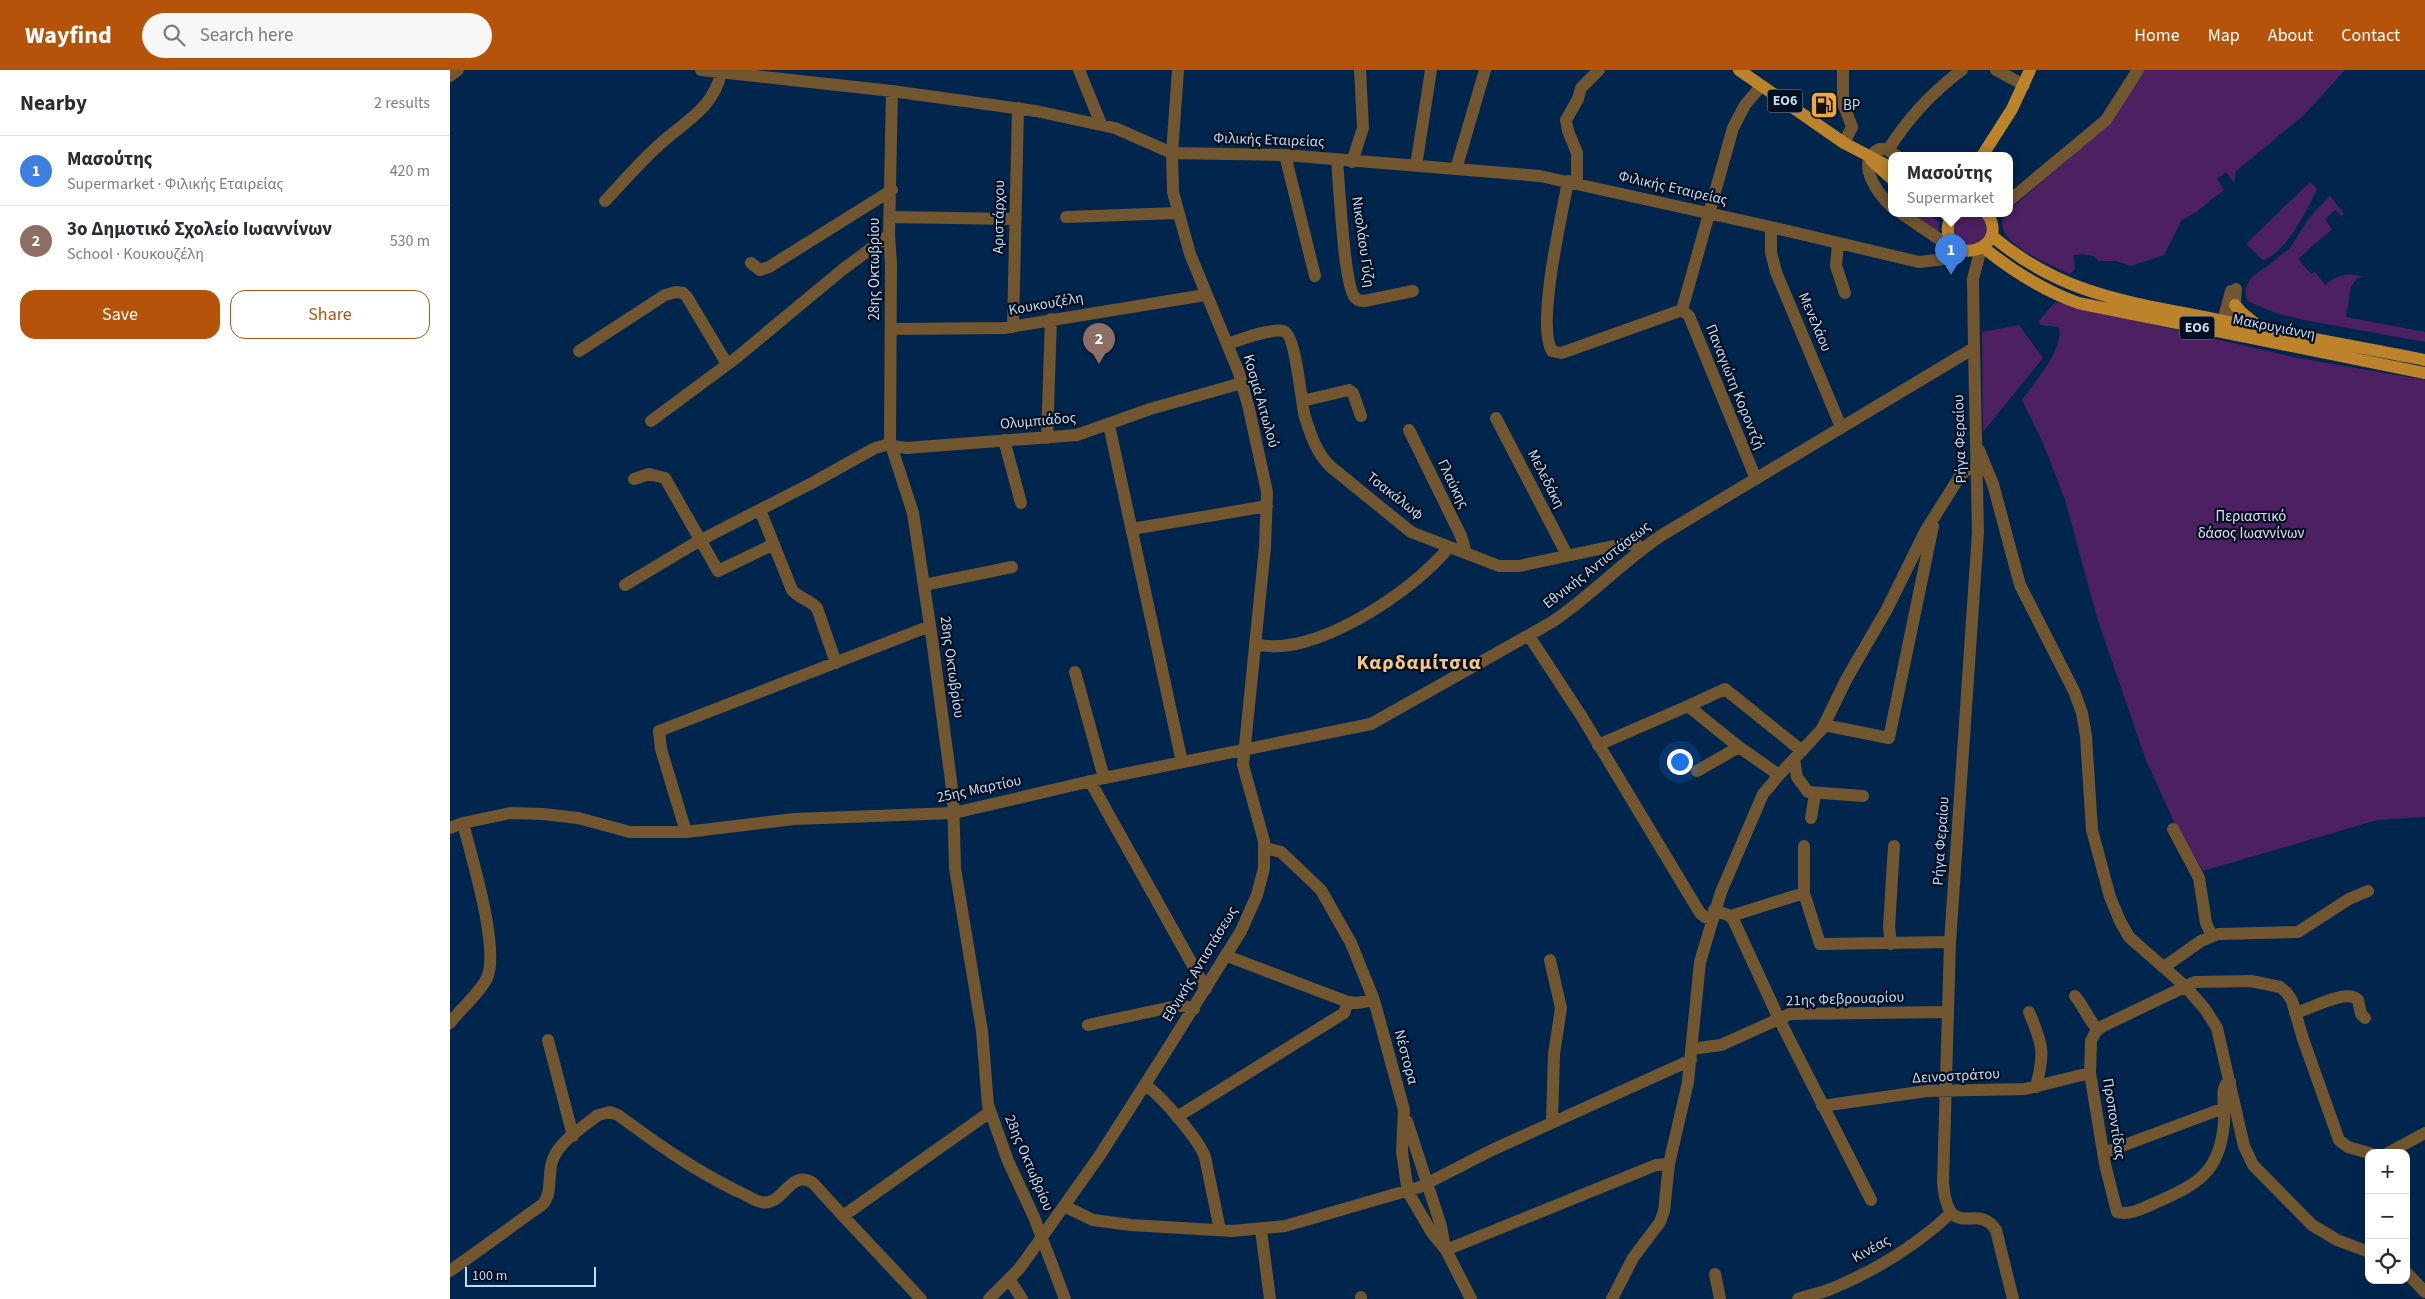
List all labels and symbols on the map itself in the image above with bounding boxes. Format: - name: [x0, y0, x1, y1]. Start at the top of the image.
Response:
- road number: ΕΟ6: [1768, 90, 1802, 112]
- fuel station icon: BP: [1809, 90, 1839, 120]
- place label: BP: [1843, 95, 1860, 116]
- street label: Φιλικής Εταιρείας: [1213, 128, 1325, 152]
- street label: Φιλικής Εταιρείας: [1616, 165, 1730, 211]
- street label: Αριστάρχου: [988, 180, 1010, 254]
- street label: Νικολάου Γύζη: [1346, 195, 1380, 289]
- street label: 28ης Οκτωβρίου: [864, 218, 885, 320]
- pin: 1: [1935, 234, 1967, 275]
- street label: Κουκουζέλη: [1007, 287, 1085, 321]
- street label: Μενελάου: [1793, 289, 1837, 355]
- street label: Μακρυγιάννη: [2231, 309, 2317, 345]
- road number: ΕΟ6: [2180, 317, 2214, 340]
- street label: Παναγιώτη Κοροντζή: [1700, 321, 1770, 453]
- pin: 2: [1083, 323, 1115, 364]
- street label: Κοσμά Αιτωλού: [1238, 352, 1284, 450]
- street label: Ρήγα Φεραίου: [1948, 394, 1972, 484]
- street label: Ολυμπιάδος: [999, 407, 1077, 435]
- street label: Μελεδάκη: [1522, 446, 1570, 512]
- street label: Γλαύκης: [1432, 456, 1474, 513]
- street label: Τσακάλωφ: [1362, 467, 1428, 525]
- park label: Περιαστικό δάσος Ιωαννίνων: [2198, 506, 2304, 544]
- street label: Εθνικής Αντιστάσεως: [1539, 516, 1656, 614]
- street label: 28ης Οκτωβρίου: [934, 615, 970, 719]
- district label: Καρδαμίτσια: [1356, 649, 1482, 677]
- your location: [1667, 749, 1693, 775]
- street label: 25ης Μαρτίου: [935, 770, 1023, 808]
- street label: Ρήγα Φεραίου: [1927, 796, 1955, 886]
- street label: Εθνικής Αντιστάσεως: [1157, 902, 1243, 1026]
- street label: 21ης Φεβρουαρίου: [1785, 986, 1905, 1012]
- street label: Νέστορα: [1389, 1027, 1424, 1087]
- street label: Δεινοστράτου: [1912, 1063, 2000, 1089]
- street label: Προποντίδας: [2097, 1077, 2131, 1162]
- street label: 28ης Οκτωβρίου: [999, 1112, 1059, 1214]
- street label: Κινέας: [1848, 1230, 1894, 1268]
- scale bar: [465, 1264, 596, 1287]

